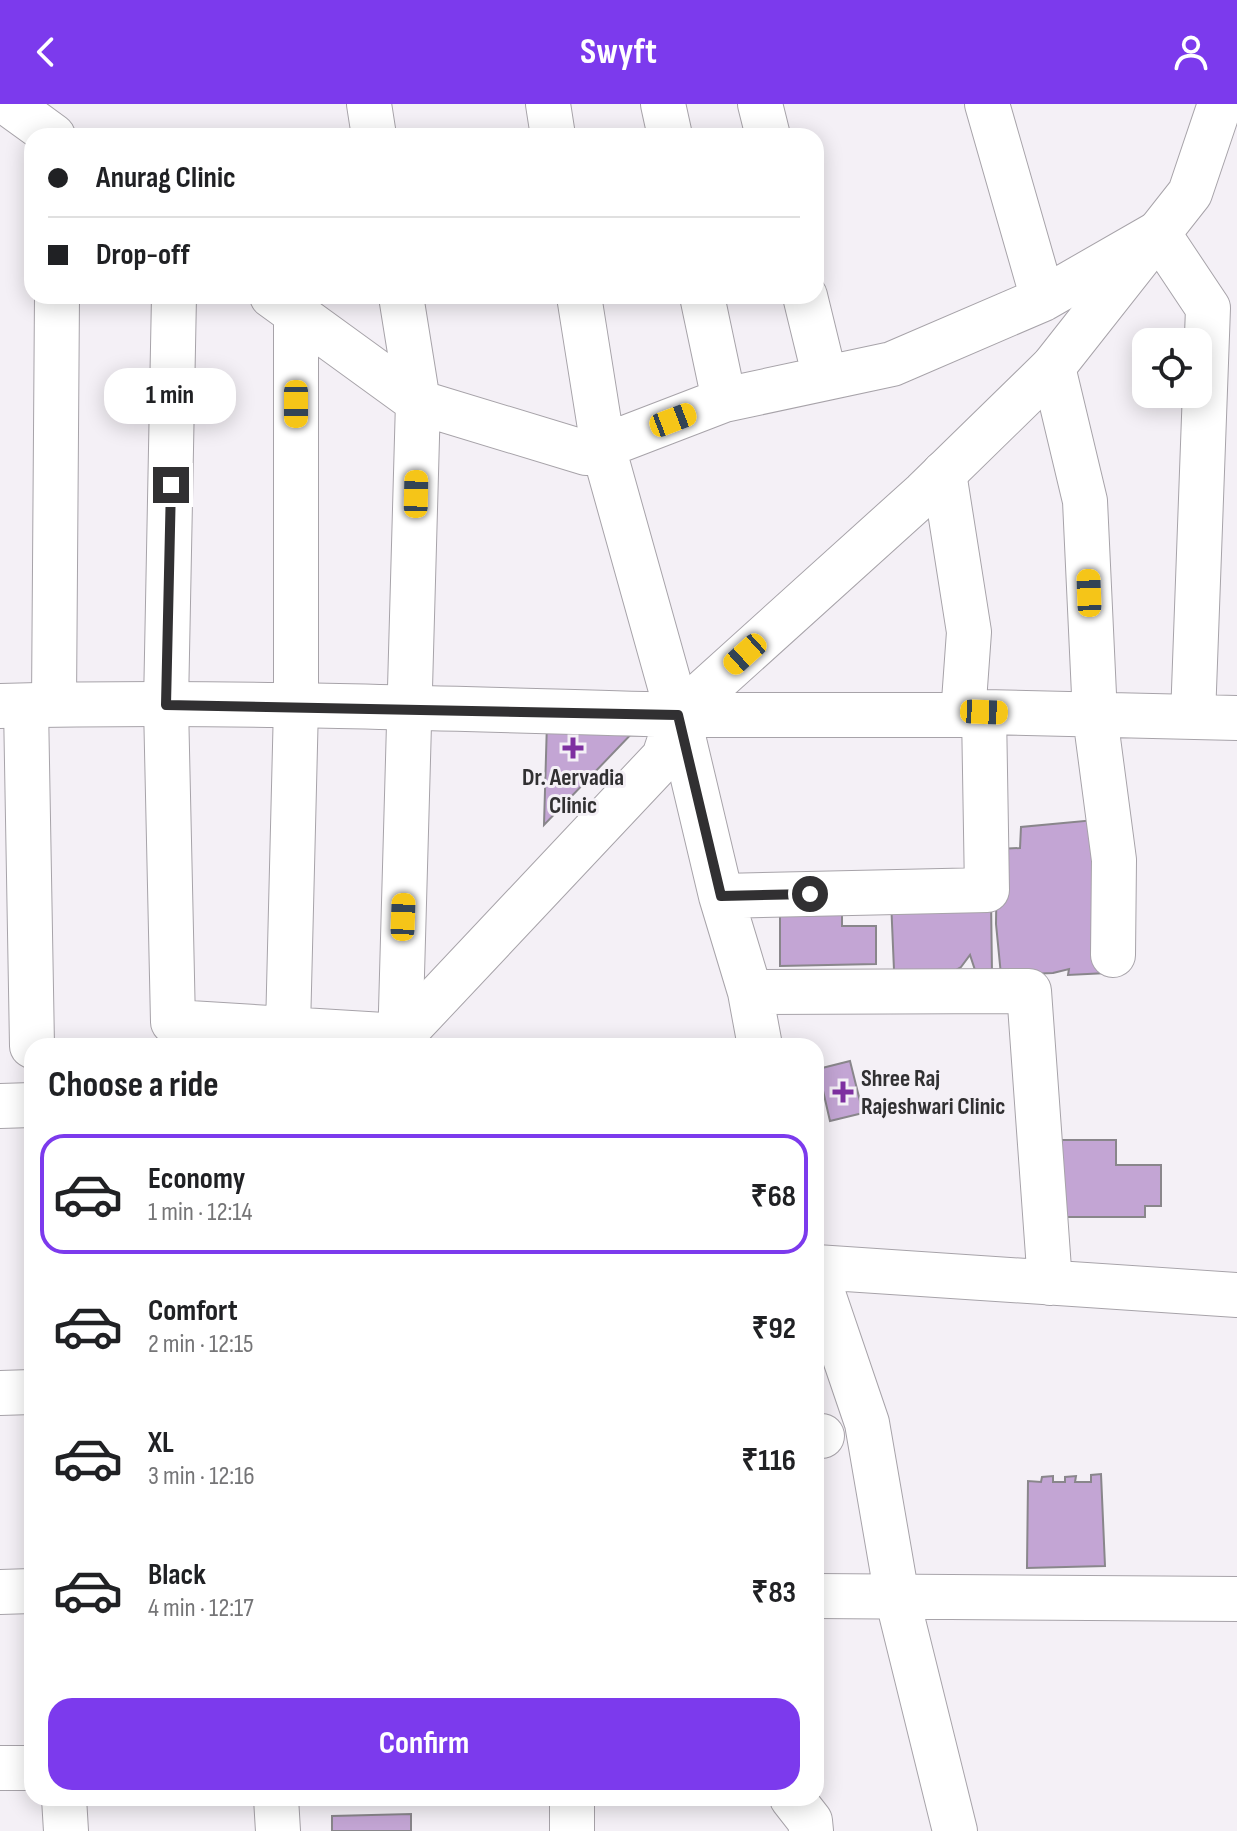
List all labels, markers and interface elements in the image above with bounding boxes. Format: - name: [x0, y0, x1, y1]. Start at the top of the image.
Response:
- icon: back: [24, 30, 68, 74]
- icon: person: [1169, 30, 1213, 74]
- text: Swyft: [580, 31, 657, 74]
- text: Anurag Clinic: [96, 160, 236, 196]
- text: Drop-off: [96, 237, 190, 273]
- map controls: [1132, 328, 1212, 408]
- button: locate: [1132, 328, 1212, 408]
- callout: 1 min: [105, 369, 237, 425]
- text: 1 min: [146, 380, 194, 411]
- car: [284, 380, 308, 428]
- car: [646, 400, 700, 440]
- route end: [153, 467, 189, 503]
- car: [404, 470, 428, 518]
- car: [1076, 569, 1102, 617]
- car: [719, 629, 771, 679]
- car: [960, 699, 1008, 725]
- marker: Dr. Aervadia Clinic: [562, 737, 584, 759]
- place label: Dr. Aervadia Clinic: [522, 763, 624, 820]
- route start: [792, 876, 828, 912]
- car: [390, 893, 416, 941]
- text: Choose a ride: [48, 1064, 219, 1107]
- place label: Shree Raj Rajeshwari Clinic: [861, 1064, 1005, 1121]
- marker: Shree Raj Rajeshwari Clinic: [832, 1081, 854, 1103]
- icon: car: [52, 1158, 124, 1230]
- text: Economy: [148, 1161, 245, 1197]
- text: ₹68: [751, 1179, 796, 1215]
- text: 1 min · 12:14: [148, 1197, 252, 1228]
- icon: car: [52, 1290, 124, 1362]
- text: Comfort: [148, 1293, 238, 1329]
- text: ₹92: [751, 1311, 796, 1347]
- text: 2 min · 12:15: [148, 1329, 253, 1360]
- icon: car: [52, 1422, 124, 1494]
- text: XL: [148, 1425, 174, 1461]
- text: ₹116: [741, 1443, 796, 1479]
- text: 3 min · 12:16: [148, 1461, 255, 1492]
- icon: car: [52, 1554, 124, 1626]
- text: Black: [148, 1557, 206, 1593]
- text: ₹83: [751, 1575, 796, 1611]
- text: 4 min · 12:17: [148, 1593, 254, 1624]
- button: Confirm: [48, 1698, 800, 1790]

